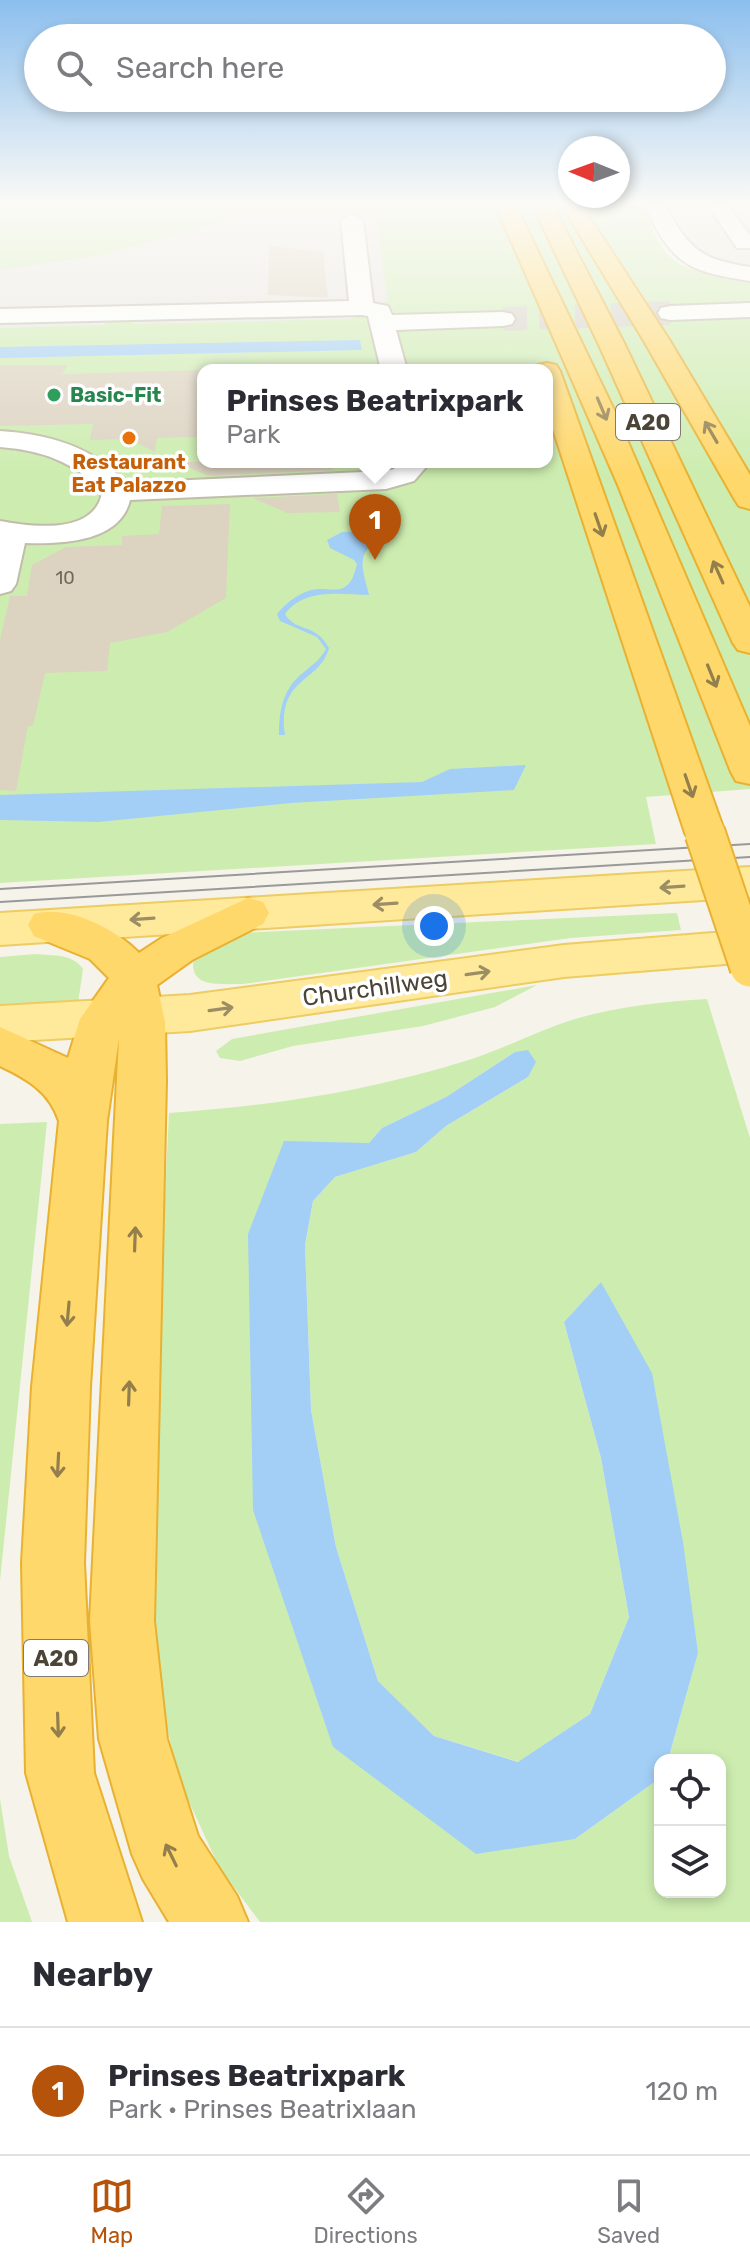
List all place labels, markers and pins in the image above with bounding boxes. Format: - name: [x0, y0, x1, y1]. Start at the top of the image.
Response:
- place label: Basic-Fit: [70, 383, 161, 407]
- marker: Basic-Fit: [45, 386, 63, 404]
- marker: Restaurant Eat Palazzo: [120, 429, 138, 447]
- place label: Restaurant Eat Palazzo: [72, 450, 186, 497]
- pin: 1: [349, 494, 401, 560]

